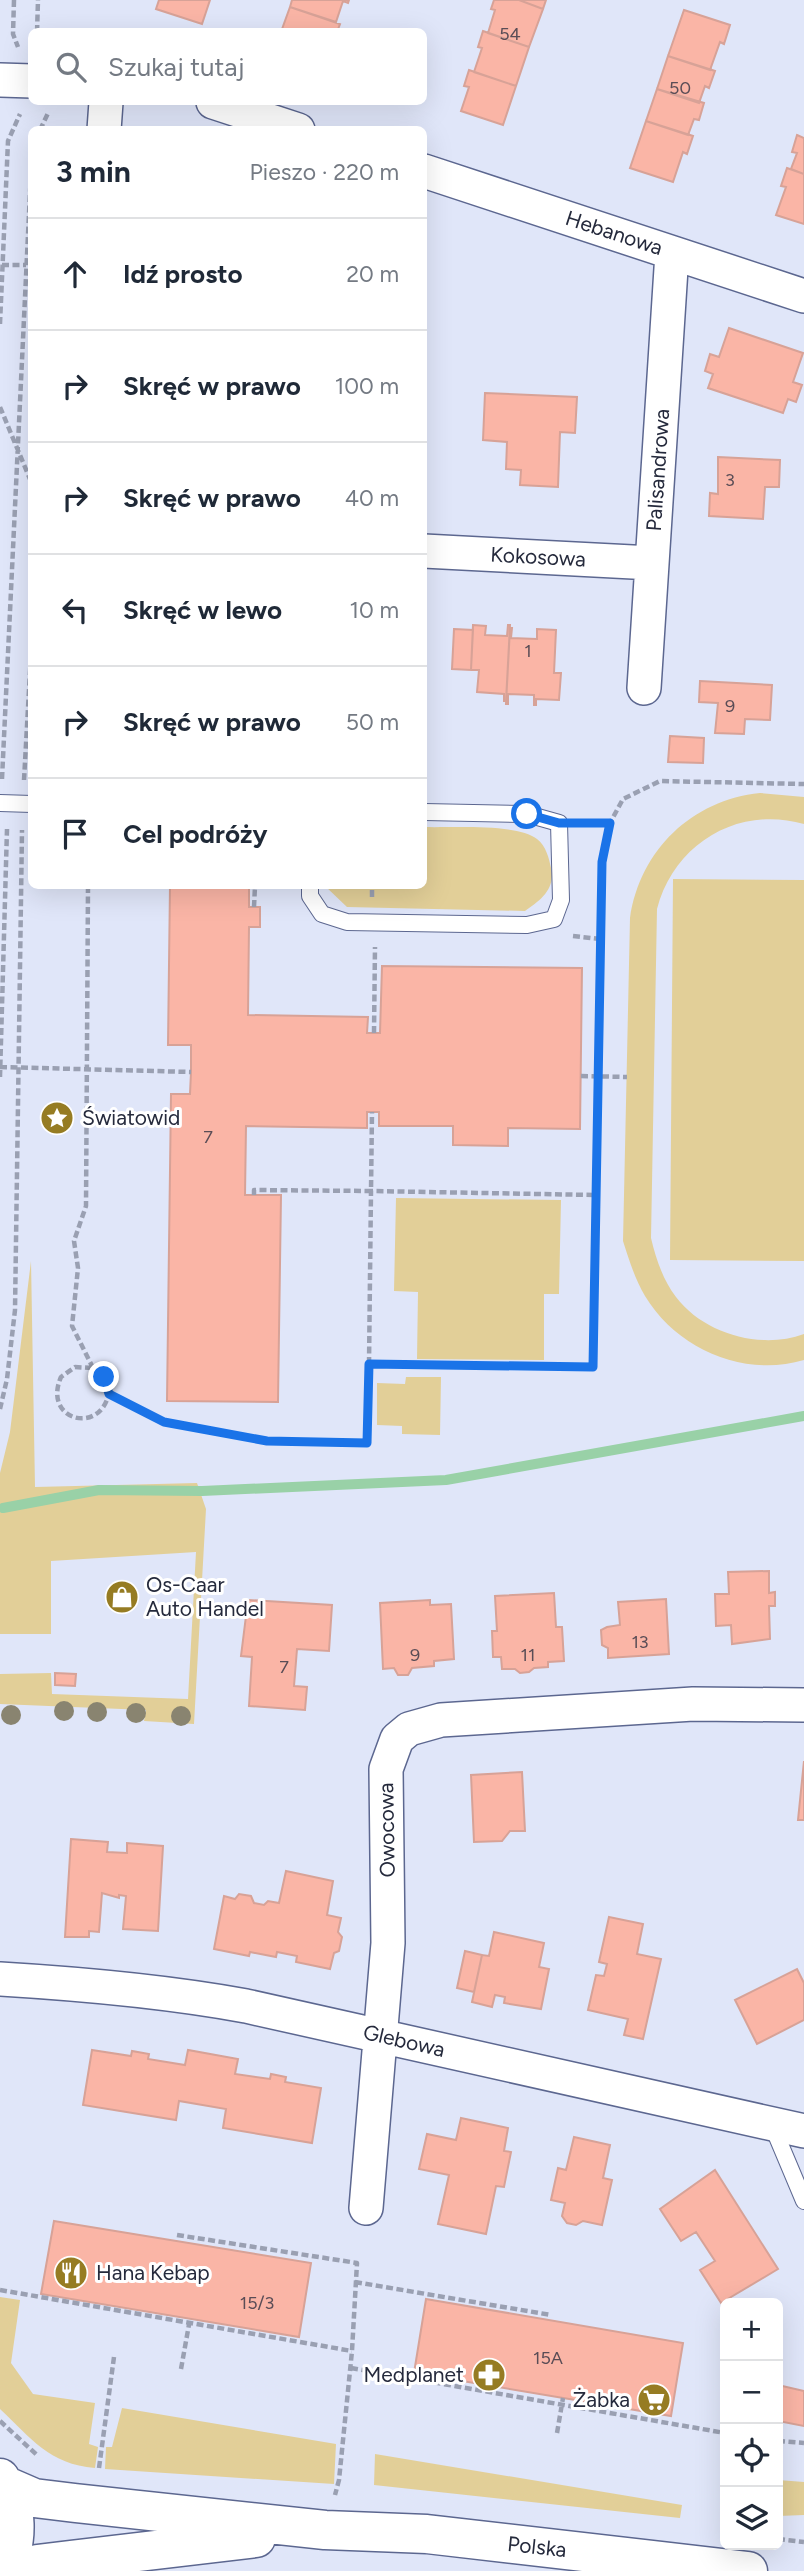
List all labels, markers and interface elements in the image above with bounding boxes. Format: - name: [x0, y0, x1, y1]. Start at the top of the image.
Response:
- house number: 54: [499, 23, 521, 45]
- search box: [28, 28, 427, 105]
- icon: search: [52, 48, 90, 86]
- text: Szukaj tutaj: [108, 51, 245, 83]
- house number: 50: [669, 77, 691, 99]
- text: 3 min: [56, 153, 131, 190]
- text: Pieszo · 220 m: [250, 158, 399, 186]
- street label: Hebanowa: [562, 205, 666, 260]
- icon: ahead: [56, 255, 94, 293]
- text: Idź prosto: [123, 258, 243, 290]
- text: 20 m: [346, 260, 399, 288]
- icon: right: [56, 367, 94, 405]
- text: Skręć w prawo: [123, 370, 301, 402]
- text: 100 m: [335, 372, 399, 400]
- street label: Palisandrowa: [641, 408, 674, 532]
- house number: 3: [725, 469, 735, 491]
- icon: right: [56, 479, 94, 517]
- text: Skręć w prawo: [123, 482, 301, 514]
- text: 40 m: [345, 484, 399, 512]
- street label: Kokosowa: [490, 542, 586, 571]
- icon: left: [56, 591, 94, 629]
- text: Skręć w lewo: [123, 594, 282, 626]
- text: 10 m: [350, 596, 399, 624]
- house number: 1: [524, 640, 532, 662]
- house number: 9: [725, 695, 735, 717]
- icon: right: [56, 703, 94, 741]
- text: Skręć w prawo: [123, 706, 301, 738]
- text: 50 m: [346, 708, 399, 736]
- route start: [511, 798, 542, 829]
- icon: arrive: [56, 815, 94, 853]
- text: Cel podróży: [123, 818, 267, 850]
- place icon: Światowid: [38, 1099, 76, 1137]
- place label: Światowid: [82, 1105, 180, 1130]
- house number: 7: [203, 1126, 213, 1148]
- route end: [88, 1361, 119, 1392]
- place label: Os-Caar Auto Handel: [146, 1572, 264, 1621]
- shop icon: Os-Caar Auto Handel: [103, 1578, 141, 1616]
- house number: 13: [631, 1631, 649, 1653]
- house number: 9: [410, 1644, 420, 1666]
- house number: 11: [521, 1644, 535, 1666]
- house number: 7: [279, 1656, 289, 1678]
- street label: Owocowa: [373, 1782, 400, 1878]
- street label: Glebowa: [361, 2019, 447, 2062]
- restaurant icon: Hana Kebap: [52, 2254, 90, 2292]
- place label: Hana Kebap: [96, 2260, 210, 2285]
- house number: 15/3: [240, 2292, 274, 2314]
- map controls: [720, 2298, 783, 2550]
- button: +: [720, 2298, 783, 2361]
- house number: 15A: [533, 2347, 563, 2369]
- pharmacy icon: Medplanet: [470, 2356, 508, 2394]
- button: −: [720, 2361, 783, 2424]
- place label: Medplanet: [364, 2362, 464, 2387]
- supermarket icon: Żabka: [635, 2381, 673, 2419]
- place label: Żabka: [573, 2387, 630, 2412]
- button: locate: [720, 2424, 783, 2487]
- button: layers: [720, 2487, 783, 2550]
- street label: Polska: [506, 2531, 568, 2562]

